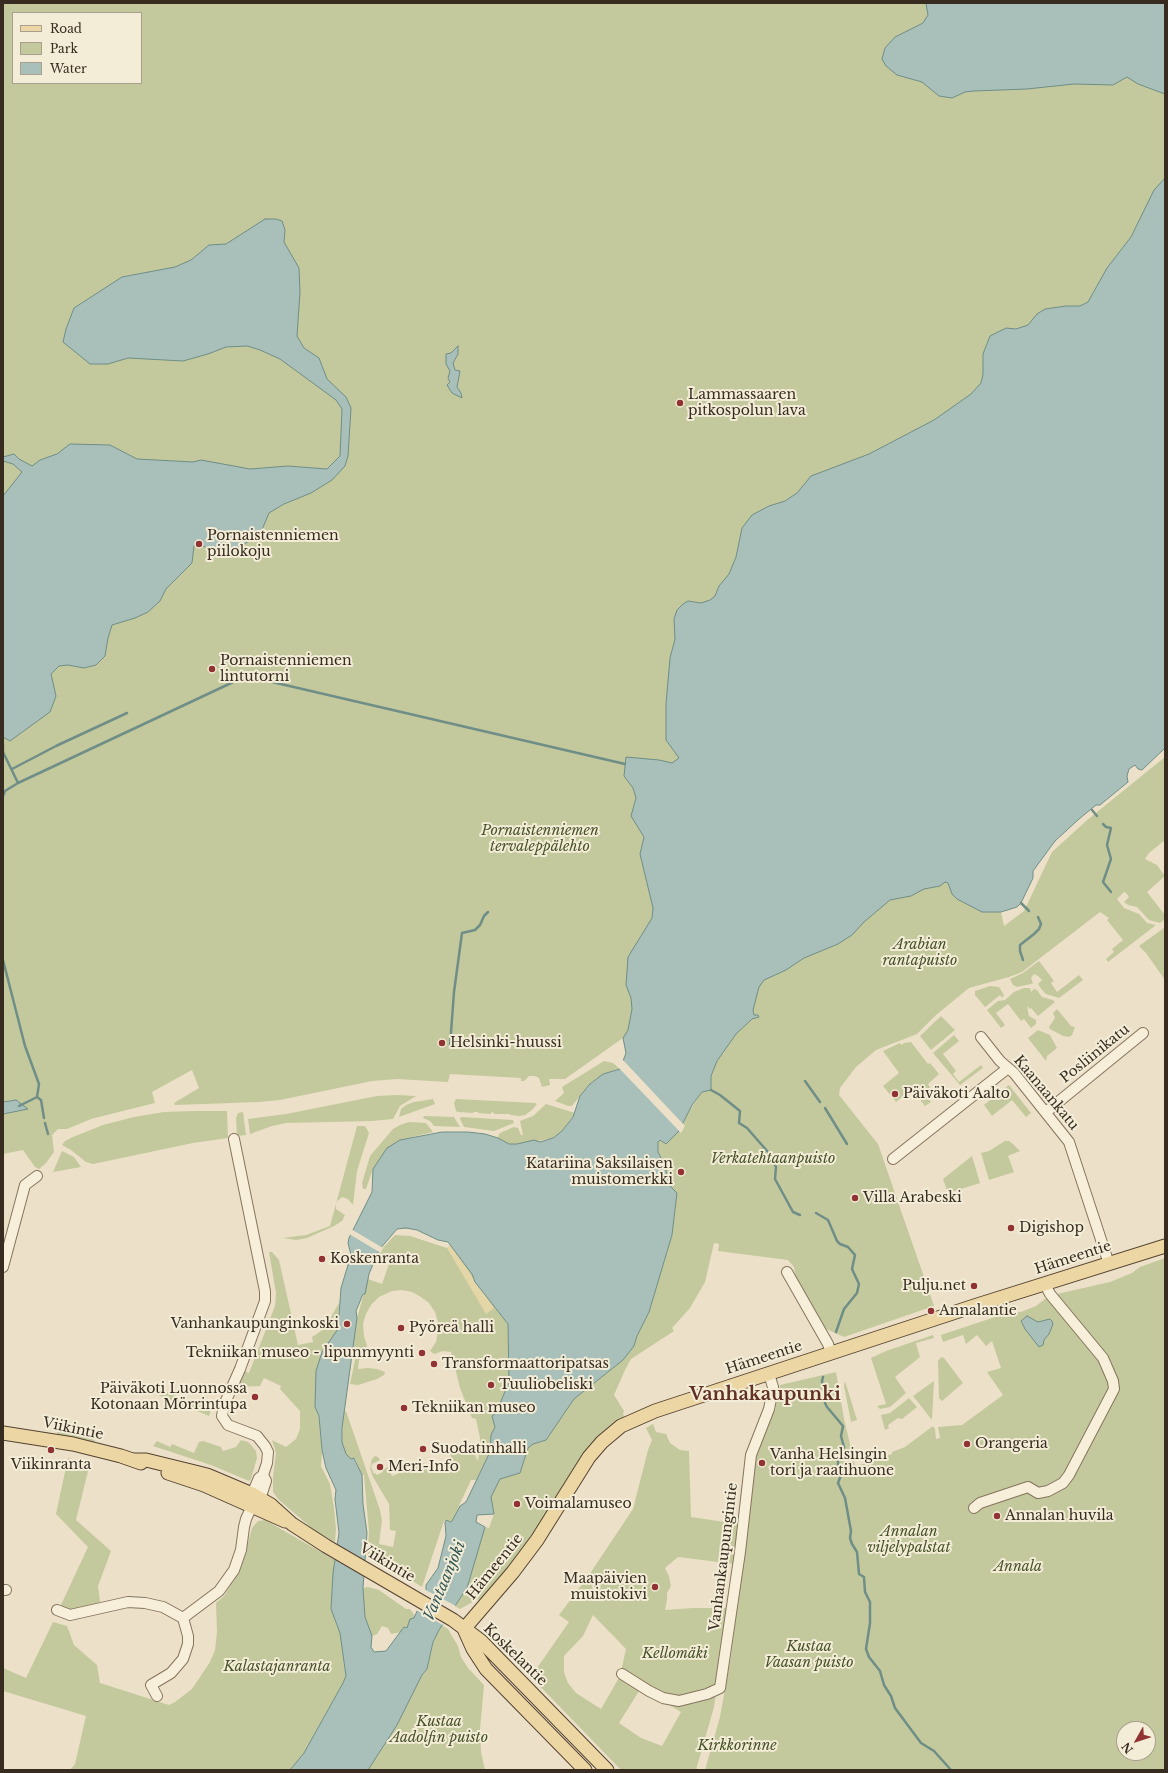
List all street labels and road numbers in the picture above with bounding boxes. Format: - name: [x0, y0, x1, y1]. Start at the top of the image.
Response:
- street label: Posliinikatu: [1057, 1021, 1133, 1087]
- street label: Kaanaankatu: [1010, 1052, 1082, 1134]
- street label: Hämeentie: [1033, 1238, 1113, 1278]
- street label: Hämeentie: [724, 1338, 804, 1378]
- street label: Viikintie: [41, 1414, 105, 1444]
- street label: Vanhankaupungintie: [707, 1482, 741, 1632]
- street label: Hämeentie: [463, 1531, 527, 1603]
- street label: Viikintie: [356, 1540, 418, 1586]
- street label: Koskelantie: [480, 1620, 550, 1690]

